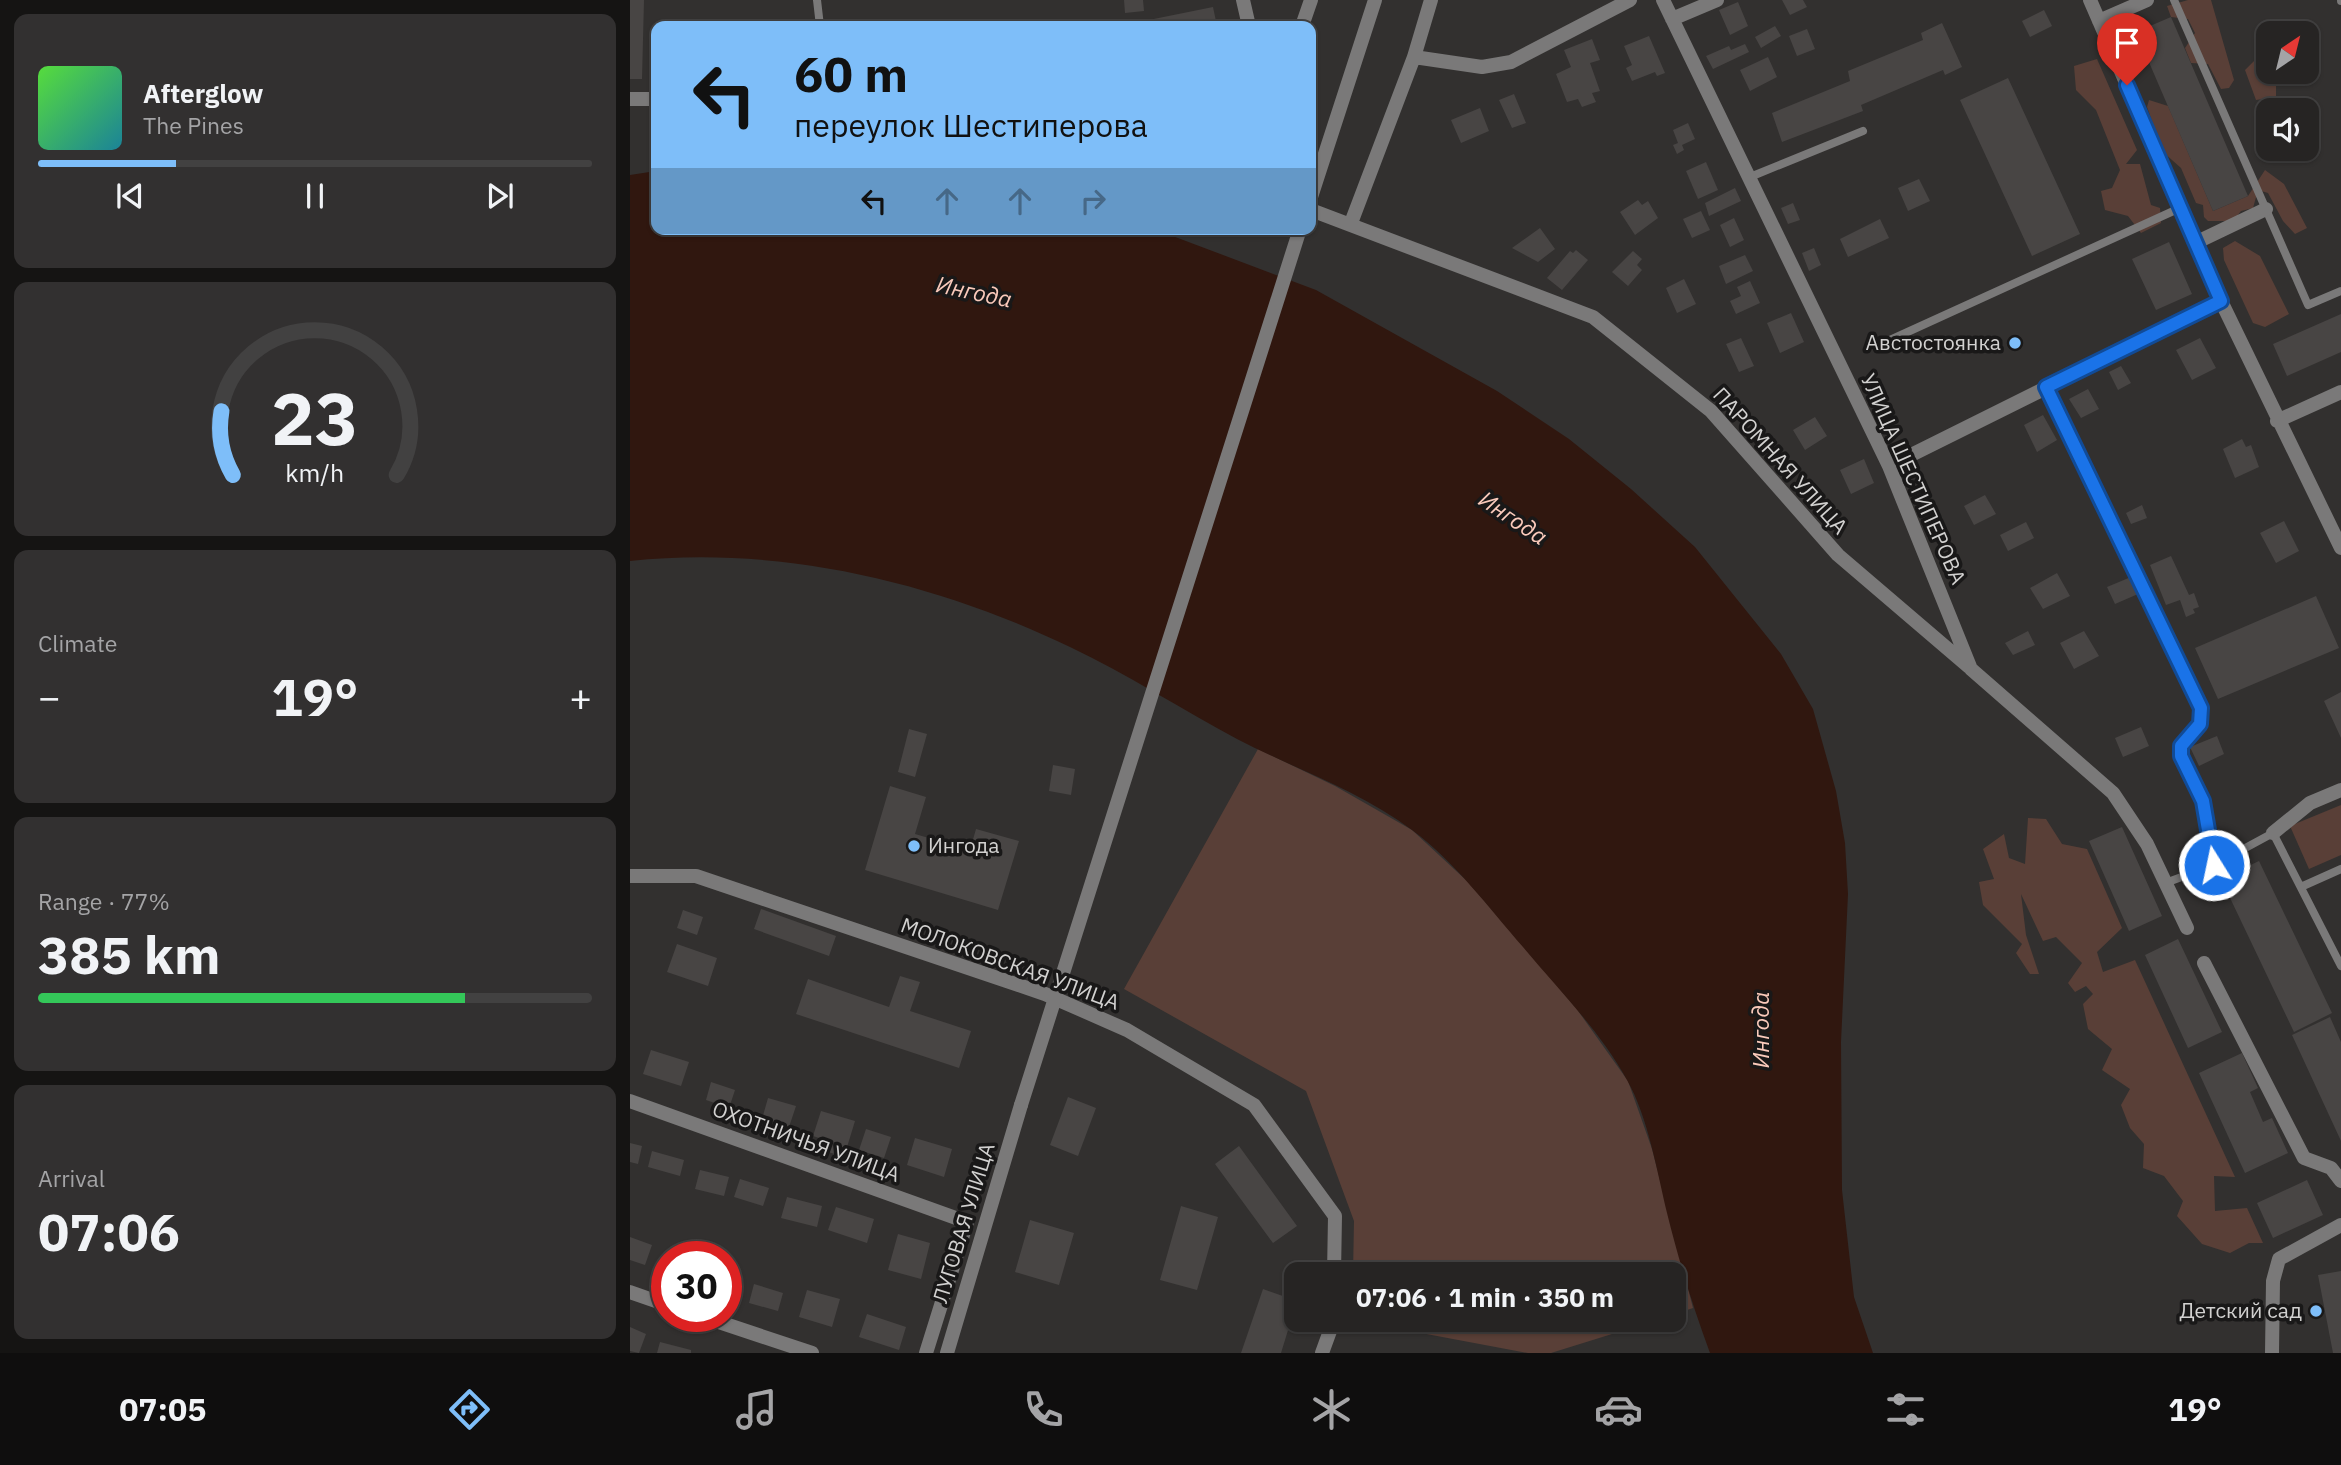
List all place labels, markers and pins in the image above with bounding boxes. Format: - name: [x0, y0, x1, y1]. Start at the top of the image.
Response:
- pin: [2097, 13, 2157, 85]
- place label: Австостоянка: [1866, 328, 2001, 356]
- marker: Австостоянка: [2007, 335, 2023, 351]
- place label: Ингода: [928, 831, 999, 859]
- marker: Ингода: [906, 838, 922, 854]
- place label: Детский сад: [2179, 1296, 2302, 1324]
- marker: Детский сад: [2308, 1303, 2324, 1319]

